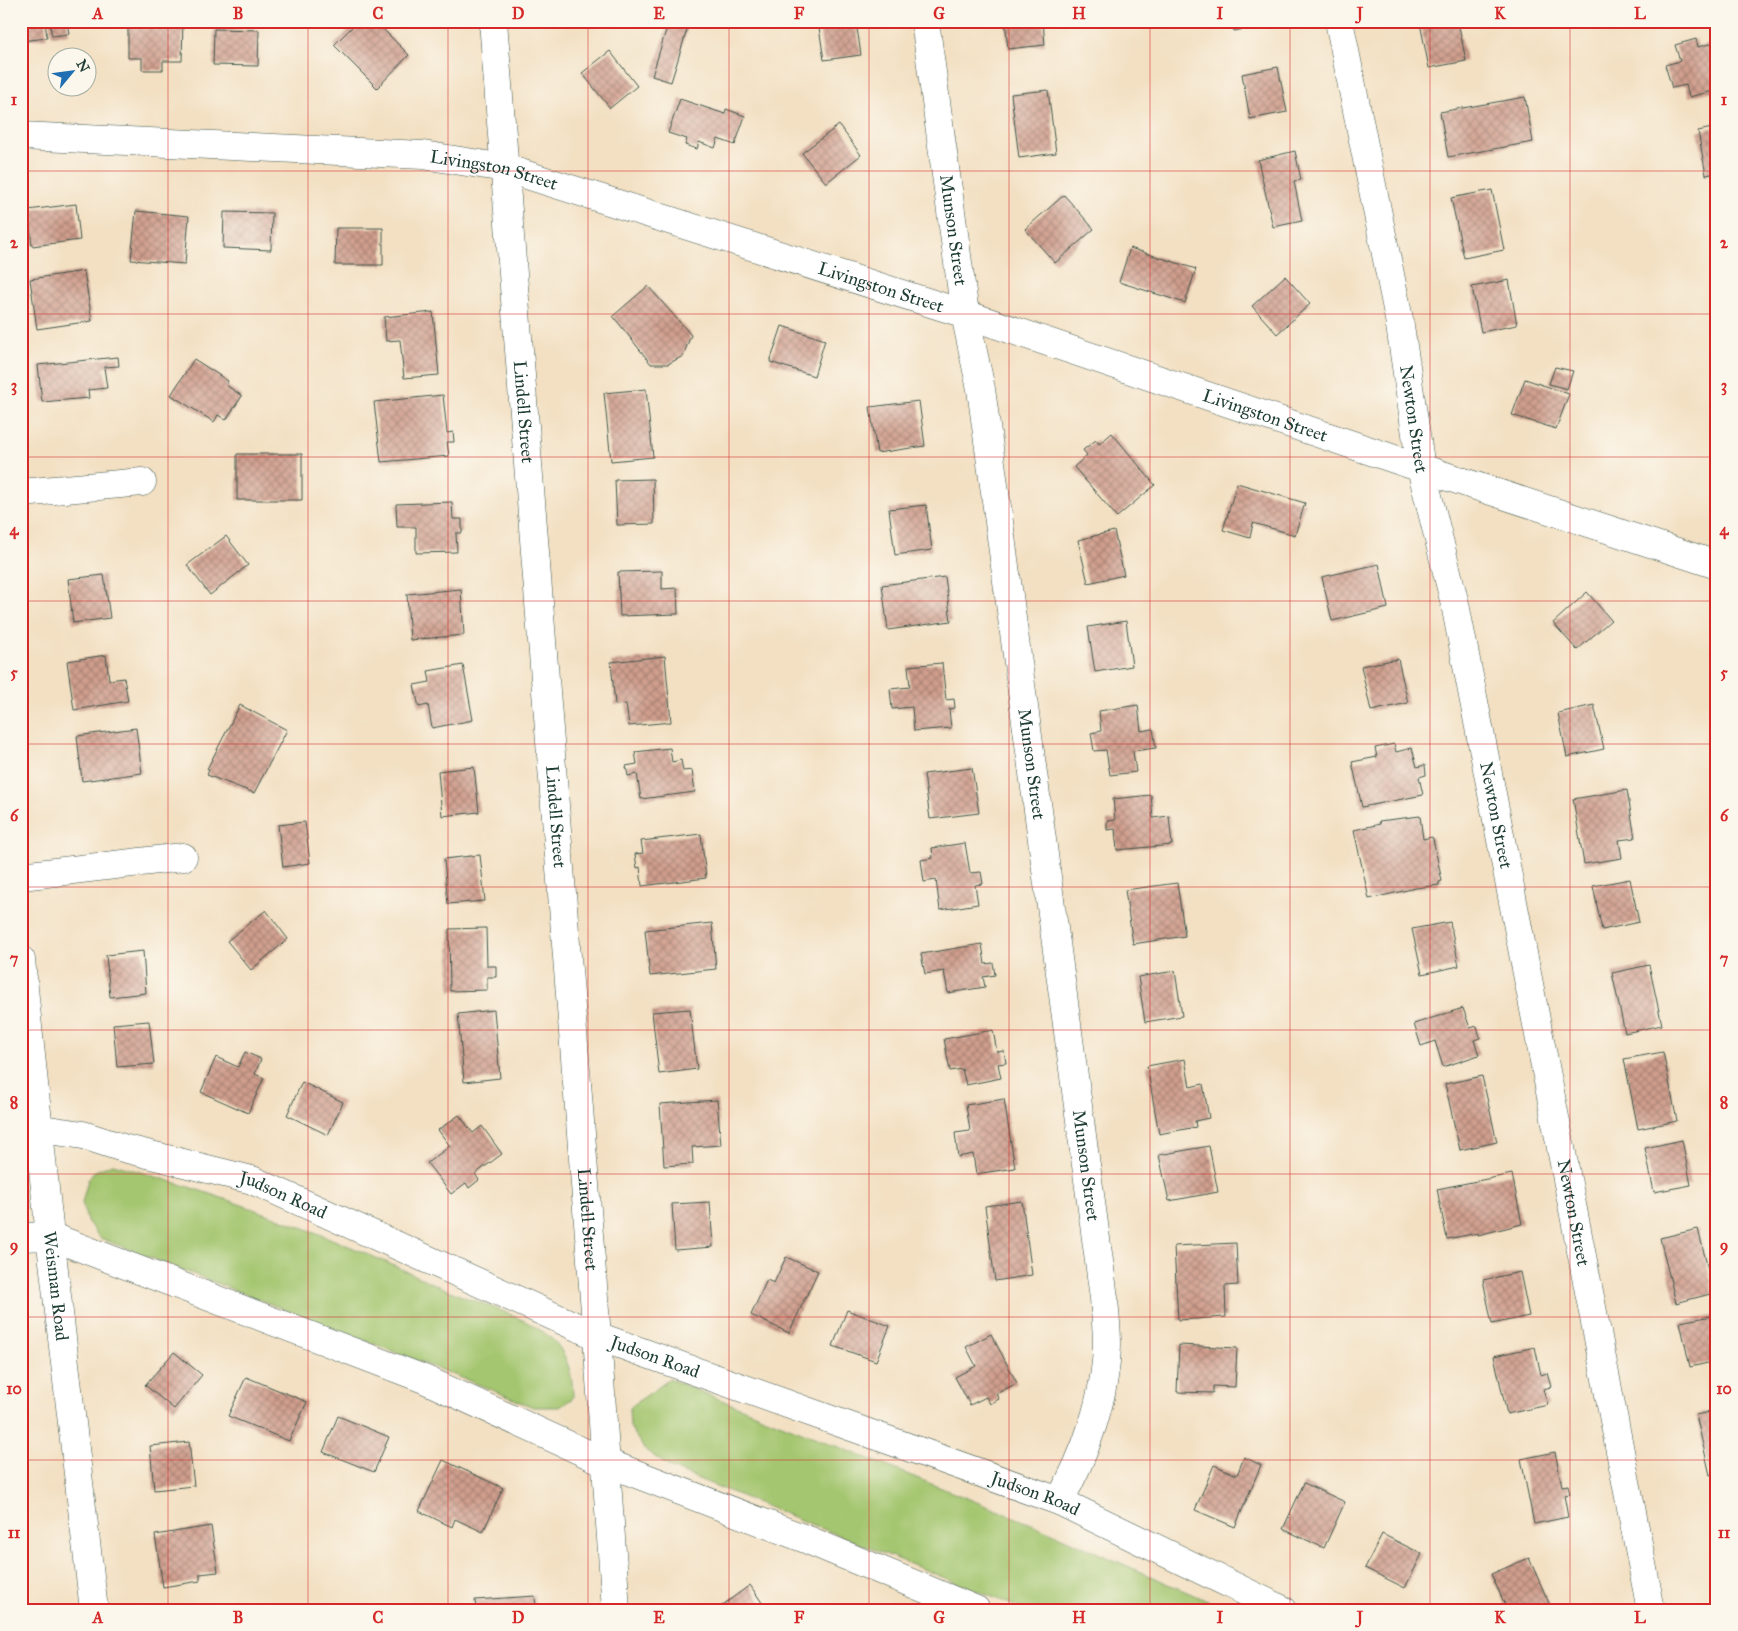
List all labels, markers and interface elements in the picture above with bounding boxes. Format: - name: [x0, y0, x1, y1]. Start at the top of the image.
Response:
- text: A: [92, 4, 104, 23]
- text: B: [233, 4, 243, 23]
- text: C: [373, 4, 384, 23]
- text: D: [512, 4, 525, 23]
- text: E: [653, 4, 665, 23]
- text: F: [794, 4, 805, 23]
- text: G: [933, 4, 945, 23]
- text: H: [1072, 4, 1086, 23]
- text: I: [1217, 4, 1224, 23]
- text: J: [1355, 4, 1364, 24]
- text: K: [1494, 4, 1506, 23]
- text: L: [1634, 4, 1646, 23]
- north arrow: [48, 48, 98, 98]
- text: N: [73, 57, 93, 75]
- text: 1: [11, 90, 18, 109]
- text: 1: [1721, 90, 1728, 109]
- street label: Livingston Street: [429, 145, 561, 195]
- street label: Munson Street: [935, 173, 972, 288]
- text: 2: [10, 233, 19, 252]
- text: 2: [1720, 233, 1729, 252]
- street label: Livingston Street: [816, 257, 947, 318]
- street label: Lindell Street: [509, 360, 539, 465]
- street label: Newton Street: [1395, 364, 1433, 476]
- text: 3: [11, 376, 17, 396]
- text: 3: [1721, 376, 1727, 396]
- street label: Livingston Street: [1200, 384, 1331, 447]
- text: 4: [10, 520, 20, 540]
- text: 4: [1720, 520, 1730, 540]
- text: 5: [10, 663, 18, 682]
- text: 5: [1720, 663, 1728, 682]
- street label: Munson Street: [1013, 707, 1050, 822]
- street label: Newton Street: [1475, 760, 1517, 871]
- street label: Lindell Street: [541, 764, 571, 869]
- text: 6: [10, 806, 19, 825]
- text: 6: [1720, 806, 1729, 825]
- text: 7: [10, 949, 19, 968]
- text: 7: [1720, 949, 1729, 968]
- text: 8: [10, 1093, 18, 1112]
- text: 8: [1720, 1093, 1728, 1112]
- street label: Munson Street: [1068, 1109, 1105, 1223]
- street label: Newton Street: [1552, 1158, 1595, 1269]
- street label: Judson Road: [235, 1166, 330, 1223]
- street label: Lindell Street: [573, 1167, 603, 1272]
- street label: Weisman Road: [39, 1230, 73, 1342]
- text: 9: [10, 1236, 18, 1256]
- text: 9: [1720, 1236, 1728, 1256]
- street label: Judson Road: [605, 1330, 703, 1383]
- text: 10: [6, 1379, 22, 1398]
- text: 10: [1716, 1379, 1732, 1398]
- street label: Judson Road: [986, 1466, 1083, 1520]
- text: 11: [8, 1523, 21, 1542]
- text: 11: [1718, 1523, 1731, 1542]
- text: A: [92, 1608, 104, 1627]
- text: B: [233, 1608, 243, 1627]
- text: C: [373, 1608, 384, 1627]
- text: D: [512, 1608, 525, 1627]
- text: E: [653, 1608, 665, 1627]
- text: F: [794, 1608, 805, 1627]
- text: G: [933, 1608, 945, 1627]
- text: H: [1072, 1608, 1086, 1627]
- text: I: [1217, 1608, 1224, 1627]
- text: J: [1355, 1608, 1364, 1628]
- text: K: [1494, 1608, 1506, 1627]
- text: L: [1634, 1608, 1646, 1627]

